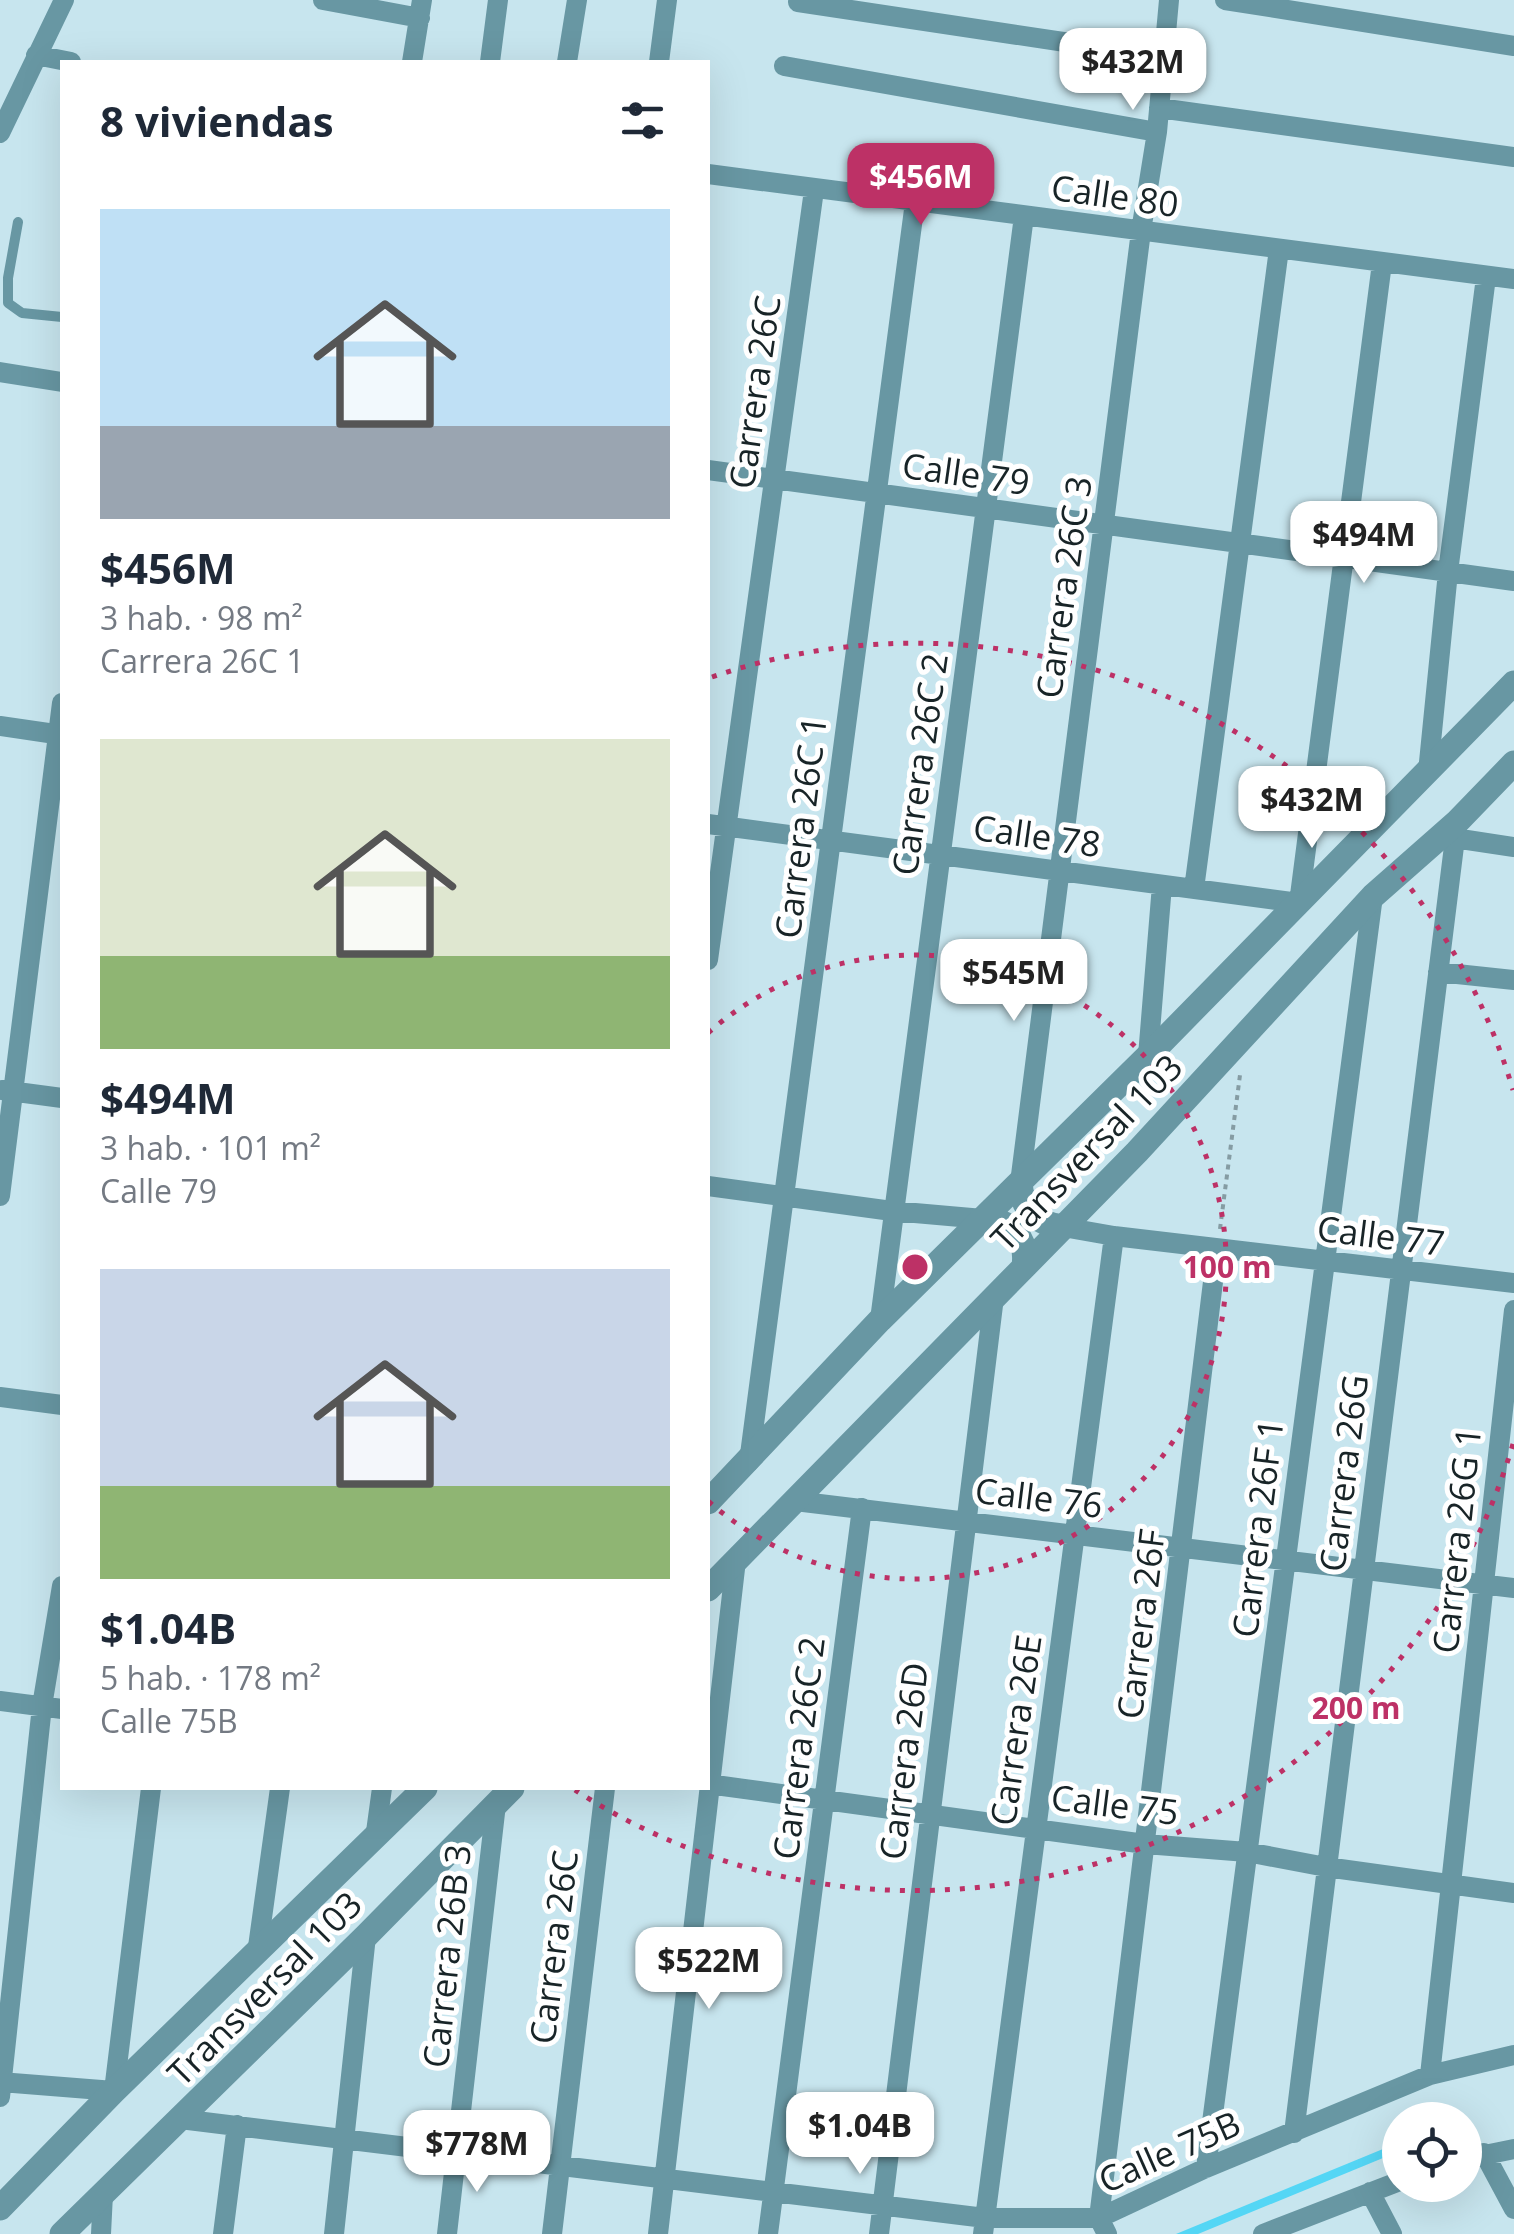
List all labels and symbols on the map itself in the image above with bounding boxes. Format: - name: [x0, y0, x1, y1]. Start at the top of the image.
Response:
- pin: $432M: [1063, 28, 1203, 113]
- pin: $456M: [851, 143, 991, 228]
- street label: Calle 80: [1048, 163, 1182, 227]
- street label: Carrera 26C: [717, 292, 791, 492]
- street label: Calle 79: [899, 441, 1033, 505]
- street label: Carrera 26C 3: [1024, 473, 1102, 701]
- pin: $494M: [1294, 501, 1434, 586]
- street label: Carrera 26C 2: [880, 650, 958, 878]
- street label: Carrera 26C 1: [763, 713, 837, 941]
- pin: $432M: [1242, 766, 1382, 851]
- street label: Calle 78: [970, 803, 1104, 867]
- pin: $545M: [944, 939, 1084, 1024]
- street label: Transversal 103: [980, 1043, 1192, 1261]
- street label: Calle 77: [1315, 1204, 1447, 1266]
- text: 100 m: [1183, 1246, 1271, 1287]
- centre of rings: [897, 1249, 933, 1285]
- street label: Carrera 26G: [1308, 1372, 1378, 1574]
- street label: Carrera 26F 1: [1220, 1416, 1294, 1640]
- street label: Carrera 26G 1: [1421, 1425, 1491, 1655]
- street label: Calle 76: [973, 1466, 1105, 1528]
- street label: Carrera 26F: [1105, 1526, 1175, 1722]
- street label: Carrera 26E: [978, 1632, 1052, 1828]
- street label: Carrera 26C 2: [761, 1634, 835, 1862]
- street label: Carrera 26D: [868, 1660, 938, 1862]
- text: 200 m: [1312, 1687, 1400, 1728]
- street label: Calle 75: [1049, 1773, 1181, 1835]
- street label: Carrera 26B 3: [411, 1842, 481, 2070]
- street label: Carrera 26C: [518, 1848, 588, 2046]
- street label: Transversal 103: [157, 1881, 371, 2095]
- pin: $522M: [639, 1927, 779, 2012]
- pin: $1.04B: [779, 2092, 941, 2177]
- street label: Calle 75B: [1091, 2099, 1247, 2203]
- pin: $778M: [407, 2110, 547, 2195]

